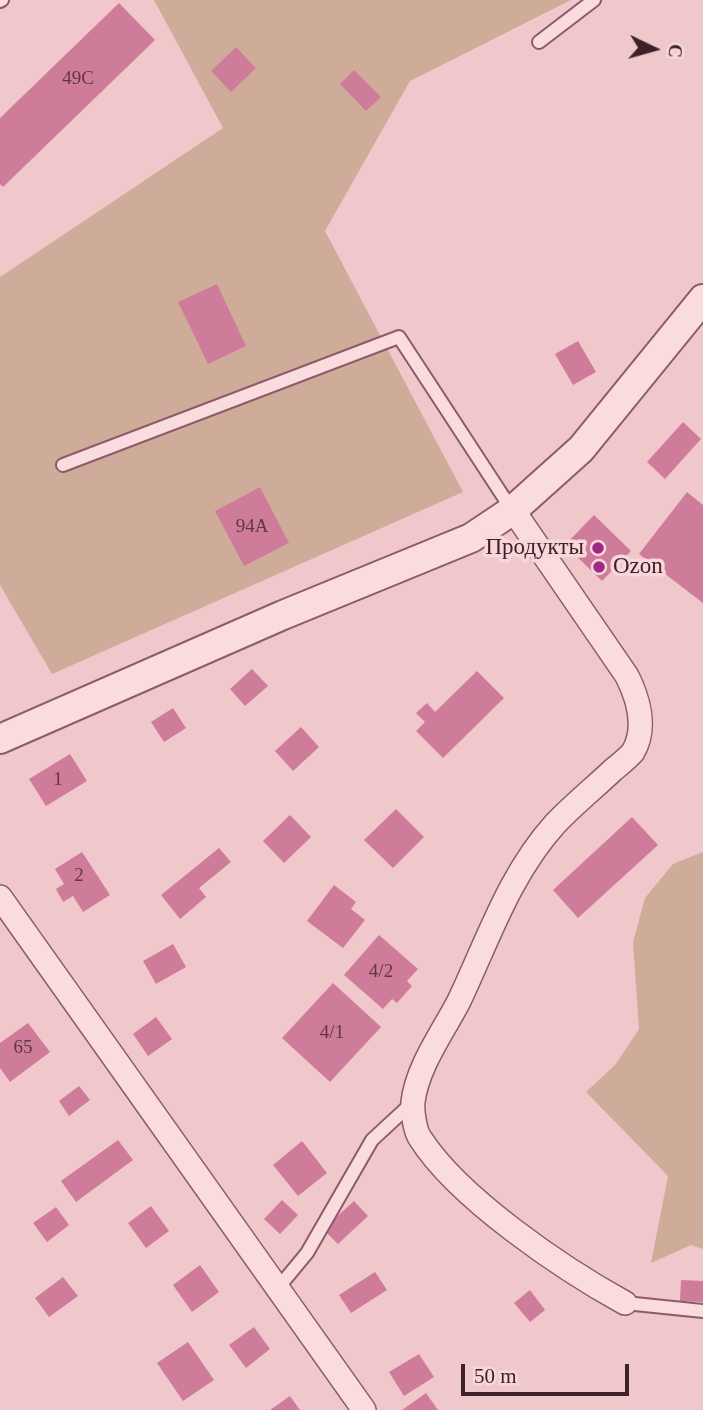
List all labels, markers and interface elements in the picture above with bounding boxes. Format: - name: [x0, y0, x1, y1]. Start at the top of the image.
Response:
- north arrow: [619, 14, 689, 84]
- text: С: [664, 43, 686, 59]
- house number: 49С: [62, 68, 94, 90]
- house number: 94А: [236, 516, 268, 538]
- place label: Продукты: [485, 534, 584, 562]
- marker: Продукты: [590, 540, 606, 556]
- place label: Ozon: [613, 553, 663, 581]
- marker: Ozon: [591, 559, 607, 575]
- house number: 1: [53, 769, 63, 791]
- house number: 2: [74, 865, 84, 887]
- house number: 4/2: [369, 961, 393, 983]
- house number: 4/1: [320, 1022, 344, 1044]
- house number: 65: [13, 1037, 32, 1059]
- scale bar: [465, 1350, 633, 1394]
- text: 50 m: [474, 1364, 517, 1388]

